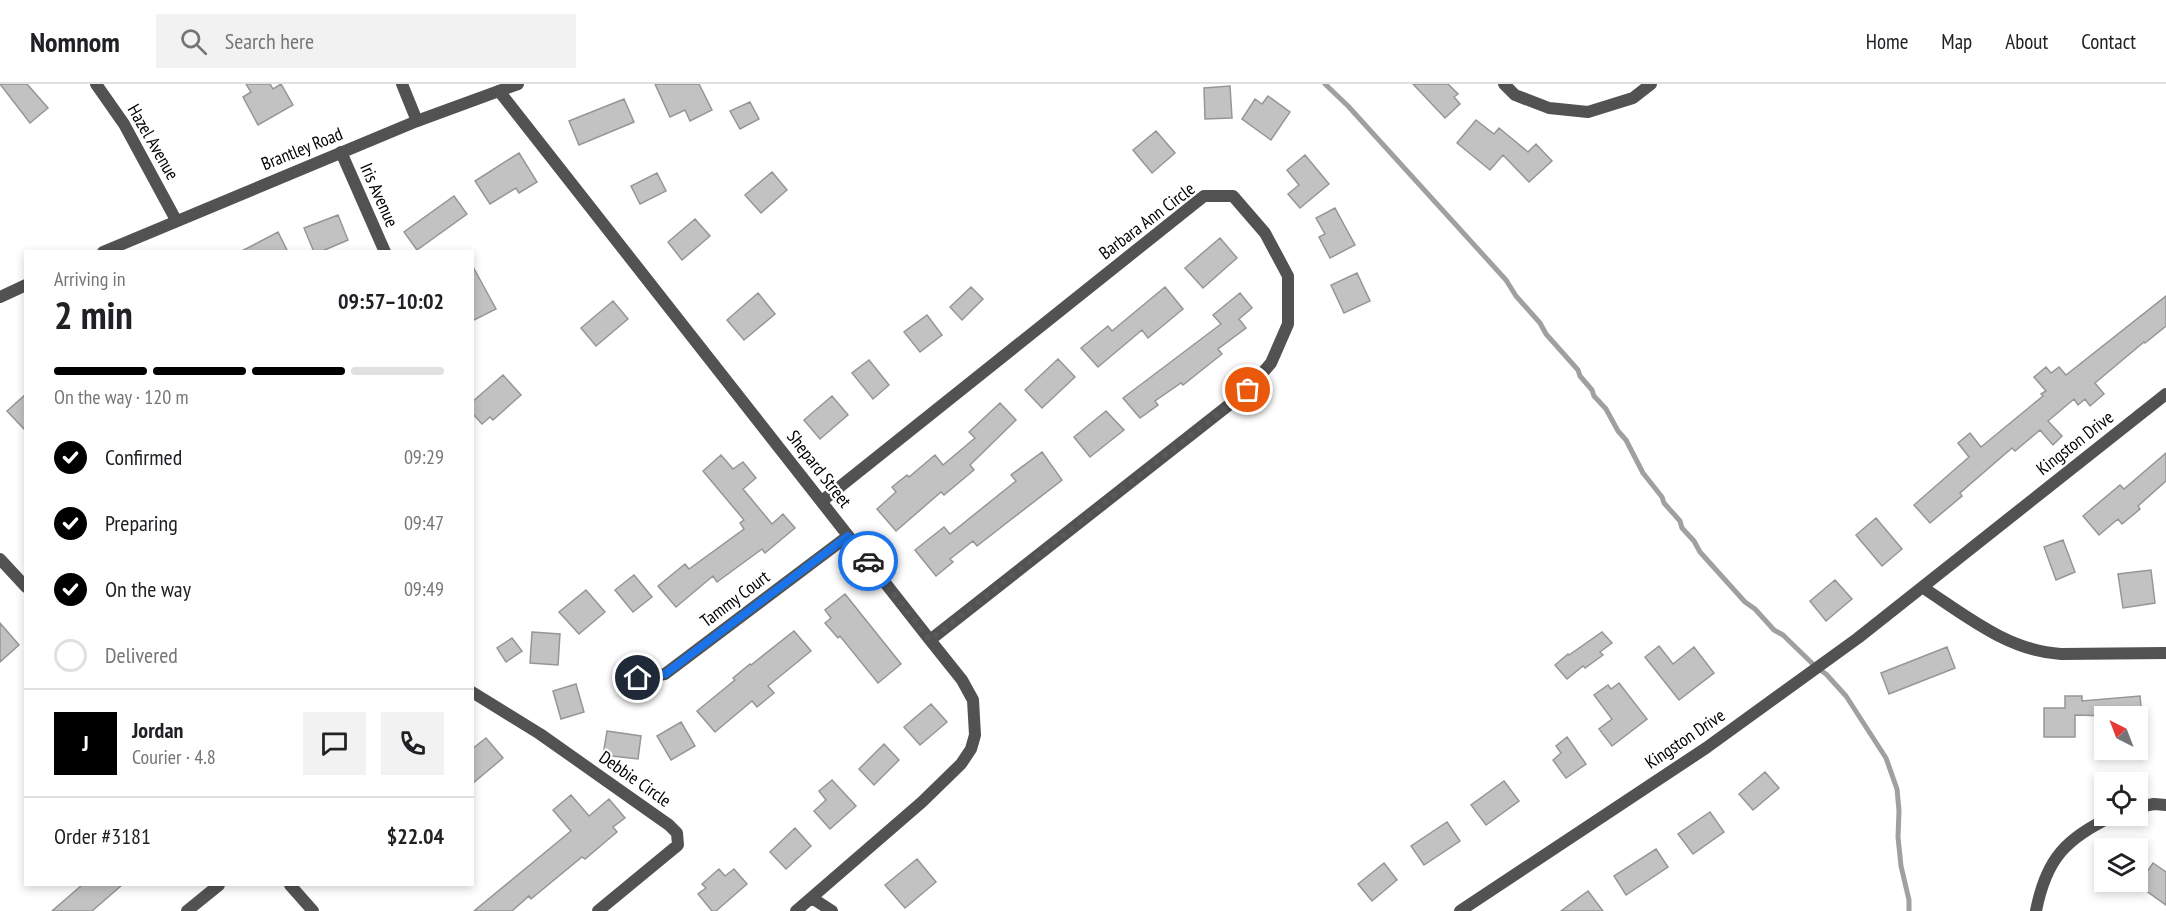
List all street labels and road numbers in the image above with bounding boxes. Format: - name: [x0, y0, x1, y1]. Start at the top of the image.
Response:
- street label: Hazel Avenue: [123, 100, 184, 184]
- street label: Brantley Road: [258, 122, 346, 175]
- street label: Iris Avenue: [355, 159, 404, 231]
- street label: Barbara Ann Circle: [1094, 177, 1199, 264]
- street label: Kingston Drive: [2032, 405, 2118, 480]
- street label: Shepard Street: [782, 425, 857, 512]
- street label: Tammy Court: [695, 565, 774, 632]
- street label: Kingston Drive: [1640, 703, 1729, 774]
- street label: Debbie Circle: [595, 745, 676, 812]

